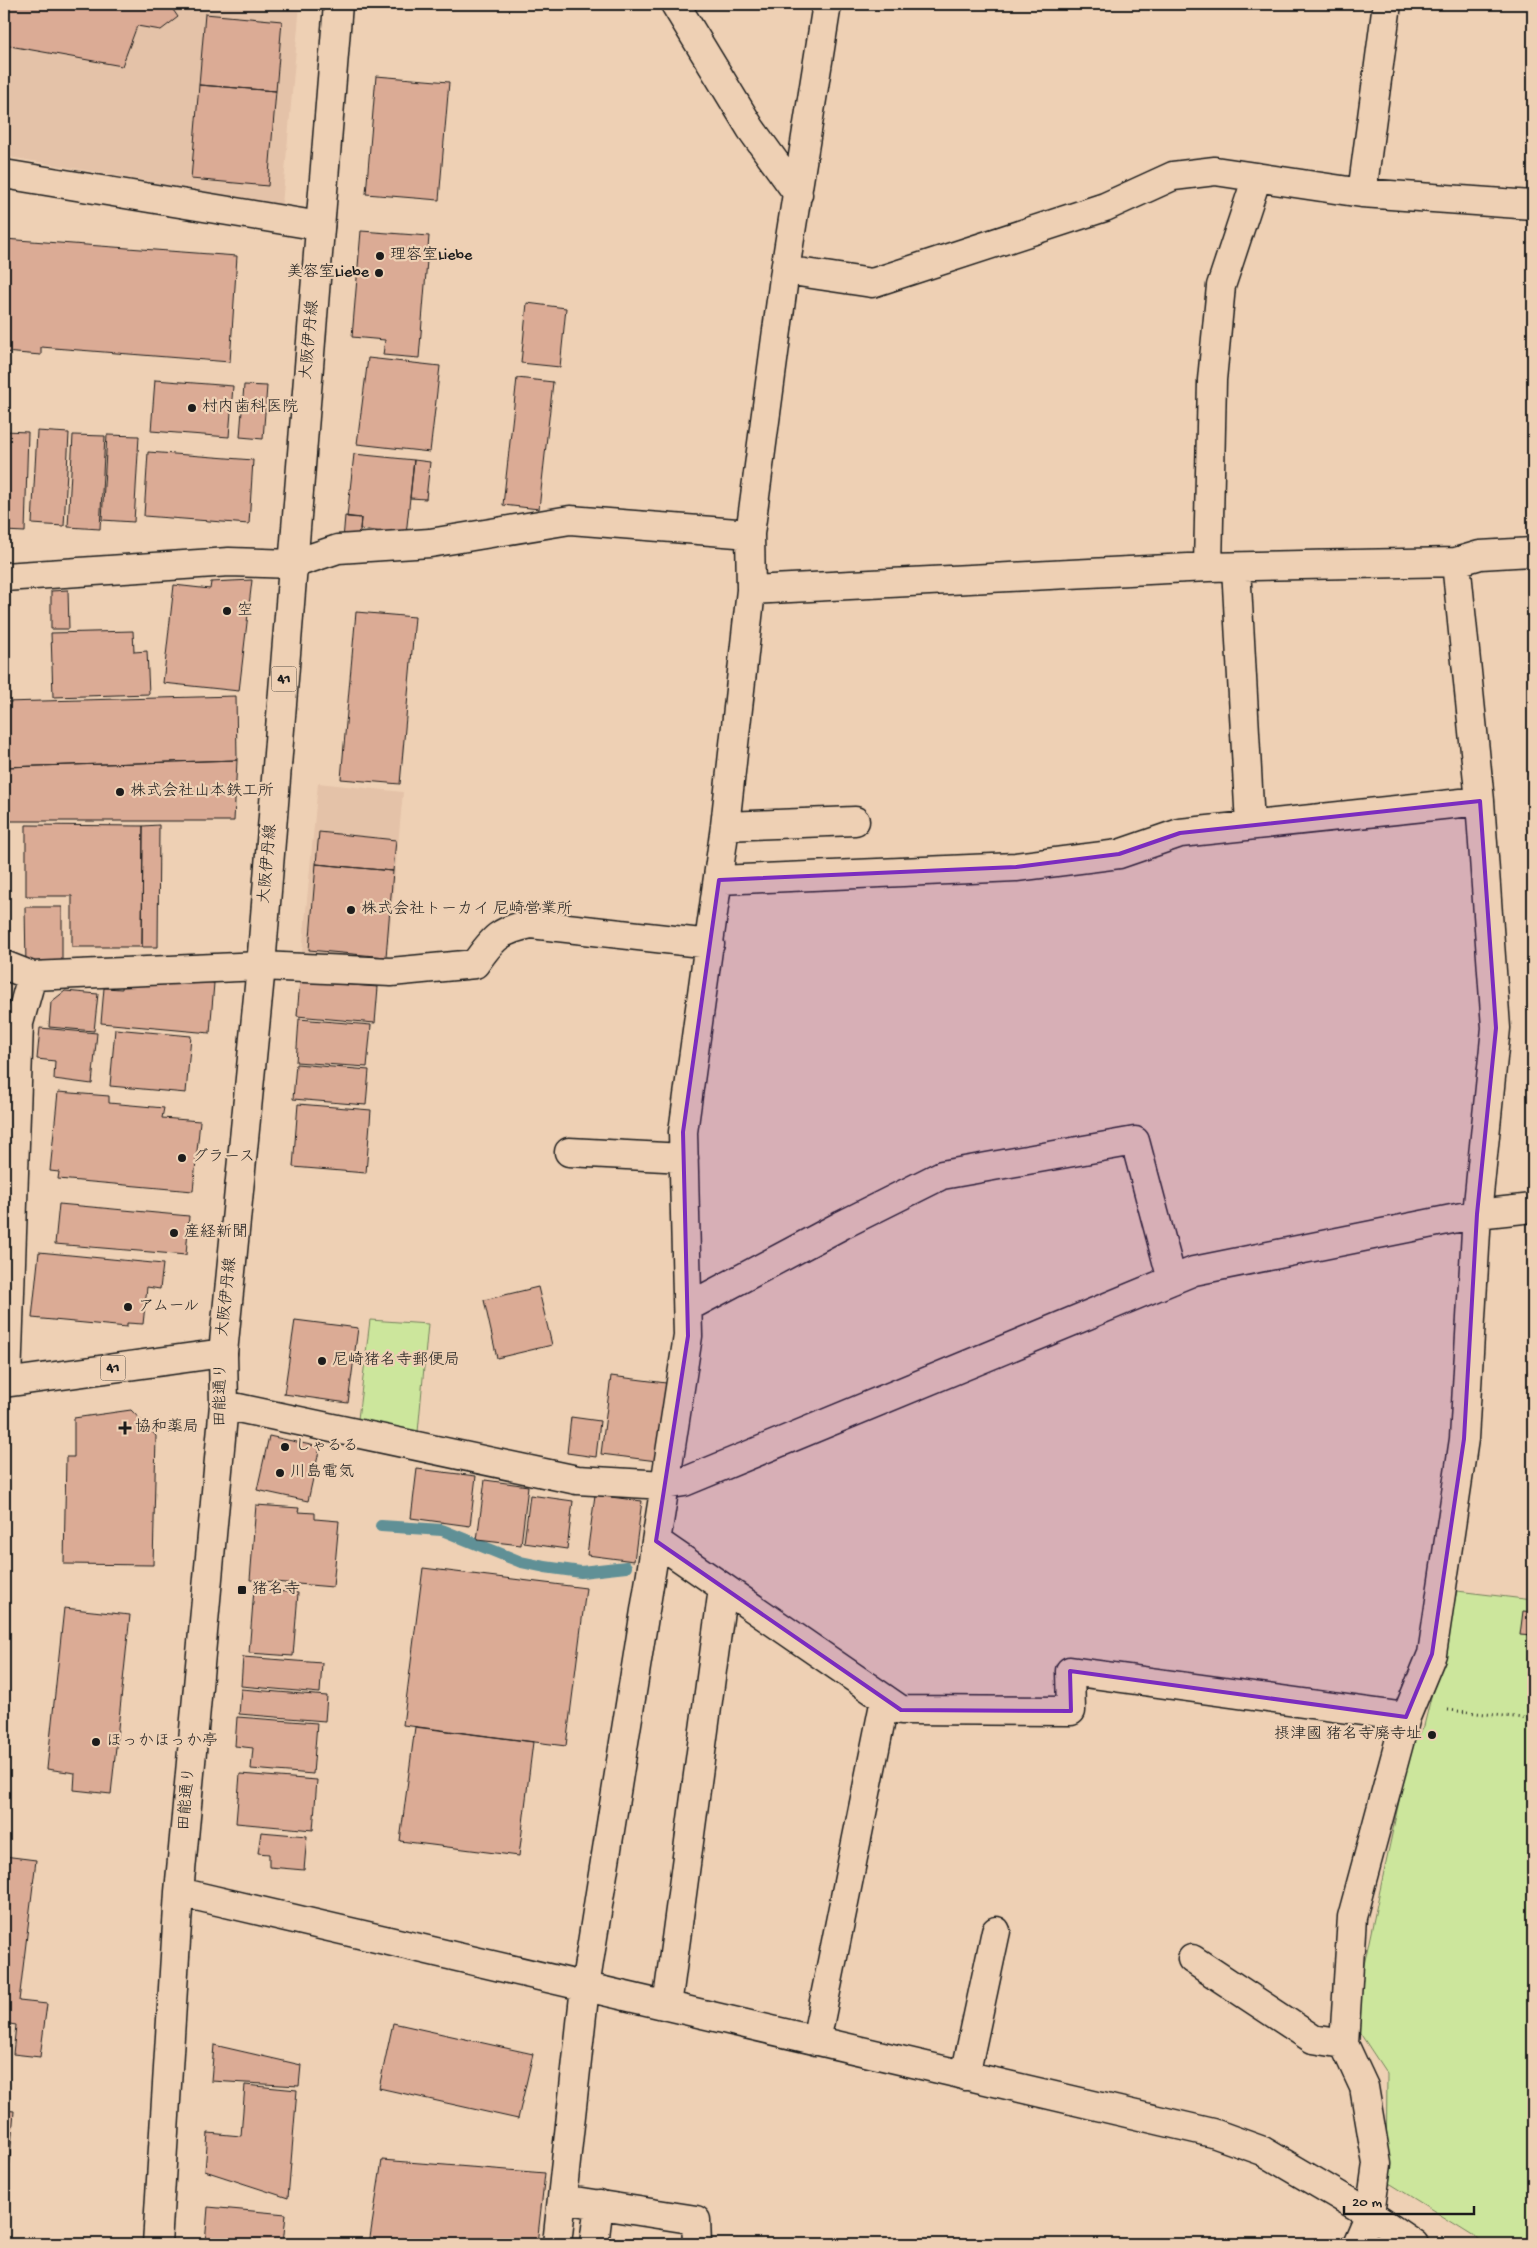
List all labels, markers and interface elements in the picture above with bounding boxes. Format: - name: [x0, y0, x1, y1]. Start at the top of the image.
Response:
- place label: 理容室Liebe: [390, 246, 473, 266]
- marker: 理容室Liebe: [374, 250, 386, 262]
- place label: 美容室Liebe: [287, 263, 370, 283]
- marker: 美容室Liebe: [373, 267, 385, 279]
- street label: 大阪伊丹線: [296, 299, 324, 381]
- place label: 村内歯科医院: [202, 397, 298, 418]
- marker: 村内歯科医院: [186, 402, 198, 414]
- place label: 空: [237, 601, 253, 621]
- marker: 空: [221, 605, 233, 617]
- road number: 41: [272, 666, 296, 692]
- place label: 株式会社山本鉄工所: [130, 781, 274, 802]
- marker: 株式会社山本鉄工所: [114, 786, 126, 798]
- street label: 大阪伊丹線: [254, 823, 282, 905]
- place label: 株式会社トーカイ 尼崎営業所: [361, 899, 573, 920]
- marker: 株式会社トーカイ 尼崎営業所: [345, 904, 357, 916]
- place label: グラース: [192, 1148, 255, 1168]
- marker: グラース: [176, 1152, 188, 1164]
- place label: 産経新聞: [184, 1223, 248, 1243]
- marker: 産経新聞: [168, 1227, 180, 1239]
- street label: 大阪伊丹線: [212, 1256, 242, 1338]
- place label: アムール: [138, 1298, 199, 1317]
- marker: アムール: [122, 1301, 134, 1313]
- place label: 尼崎猪名寺郵便局: [332, 1351, 460, 1371]
- marker: 尼崎猪名寺郵便局: [316, 1355, 328, 1367]
- road number: 41: [100, 1356, 126, 1380]
- street label: 田能通り: [211, 1363, 232, 1427]
- place label: 協和薬局: [135, 1418, 199, 1438]
- marker: 協和薬局: [119, 1422, 131, 1434]
- place label: しゃるる: [295, 1438, 359, 1457]
- marker: しゃるる: [279, 1441, 291, 1453]
- place label: 川島電気: [290, 1463, 354, 1483]
- marker: 川島電気: [274, 1467, 286, 1479]
- place label: 猪名寺: [252, 1580, 300, 1600]
- marker: 猪名寺: [236, 1584, 248, 1596]
- place label: 摂津國 猪名寺廃寺址: [1274, 1724, 1422, 1745]
- marker: 摂津國 猪名寺廃寺址: [1426, 1729, 1438, 1741]
- place label: ほっかほっか亭: [106, 1731, 218, 1752]
- marker: ほっかほっか亭: [90, 1736, 102, 1748]
- street label: 田能通り: [175, 1766, 200, 1832]
- scale bar: [1344, 2183, 1474, 2215]
- text: 20 m: [1352, 2194, 1382, 2212]

